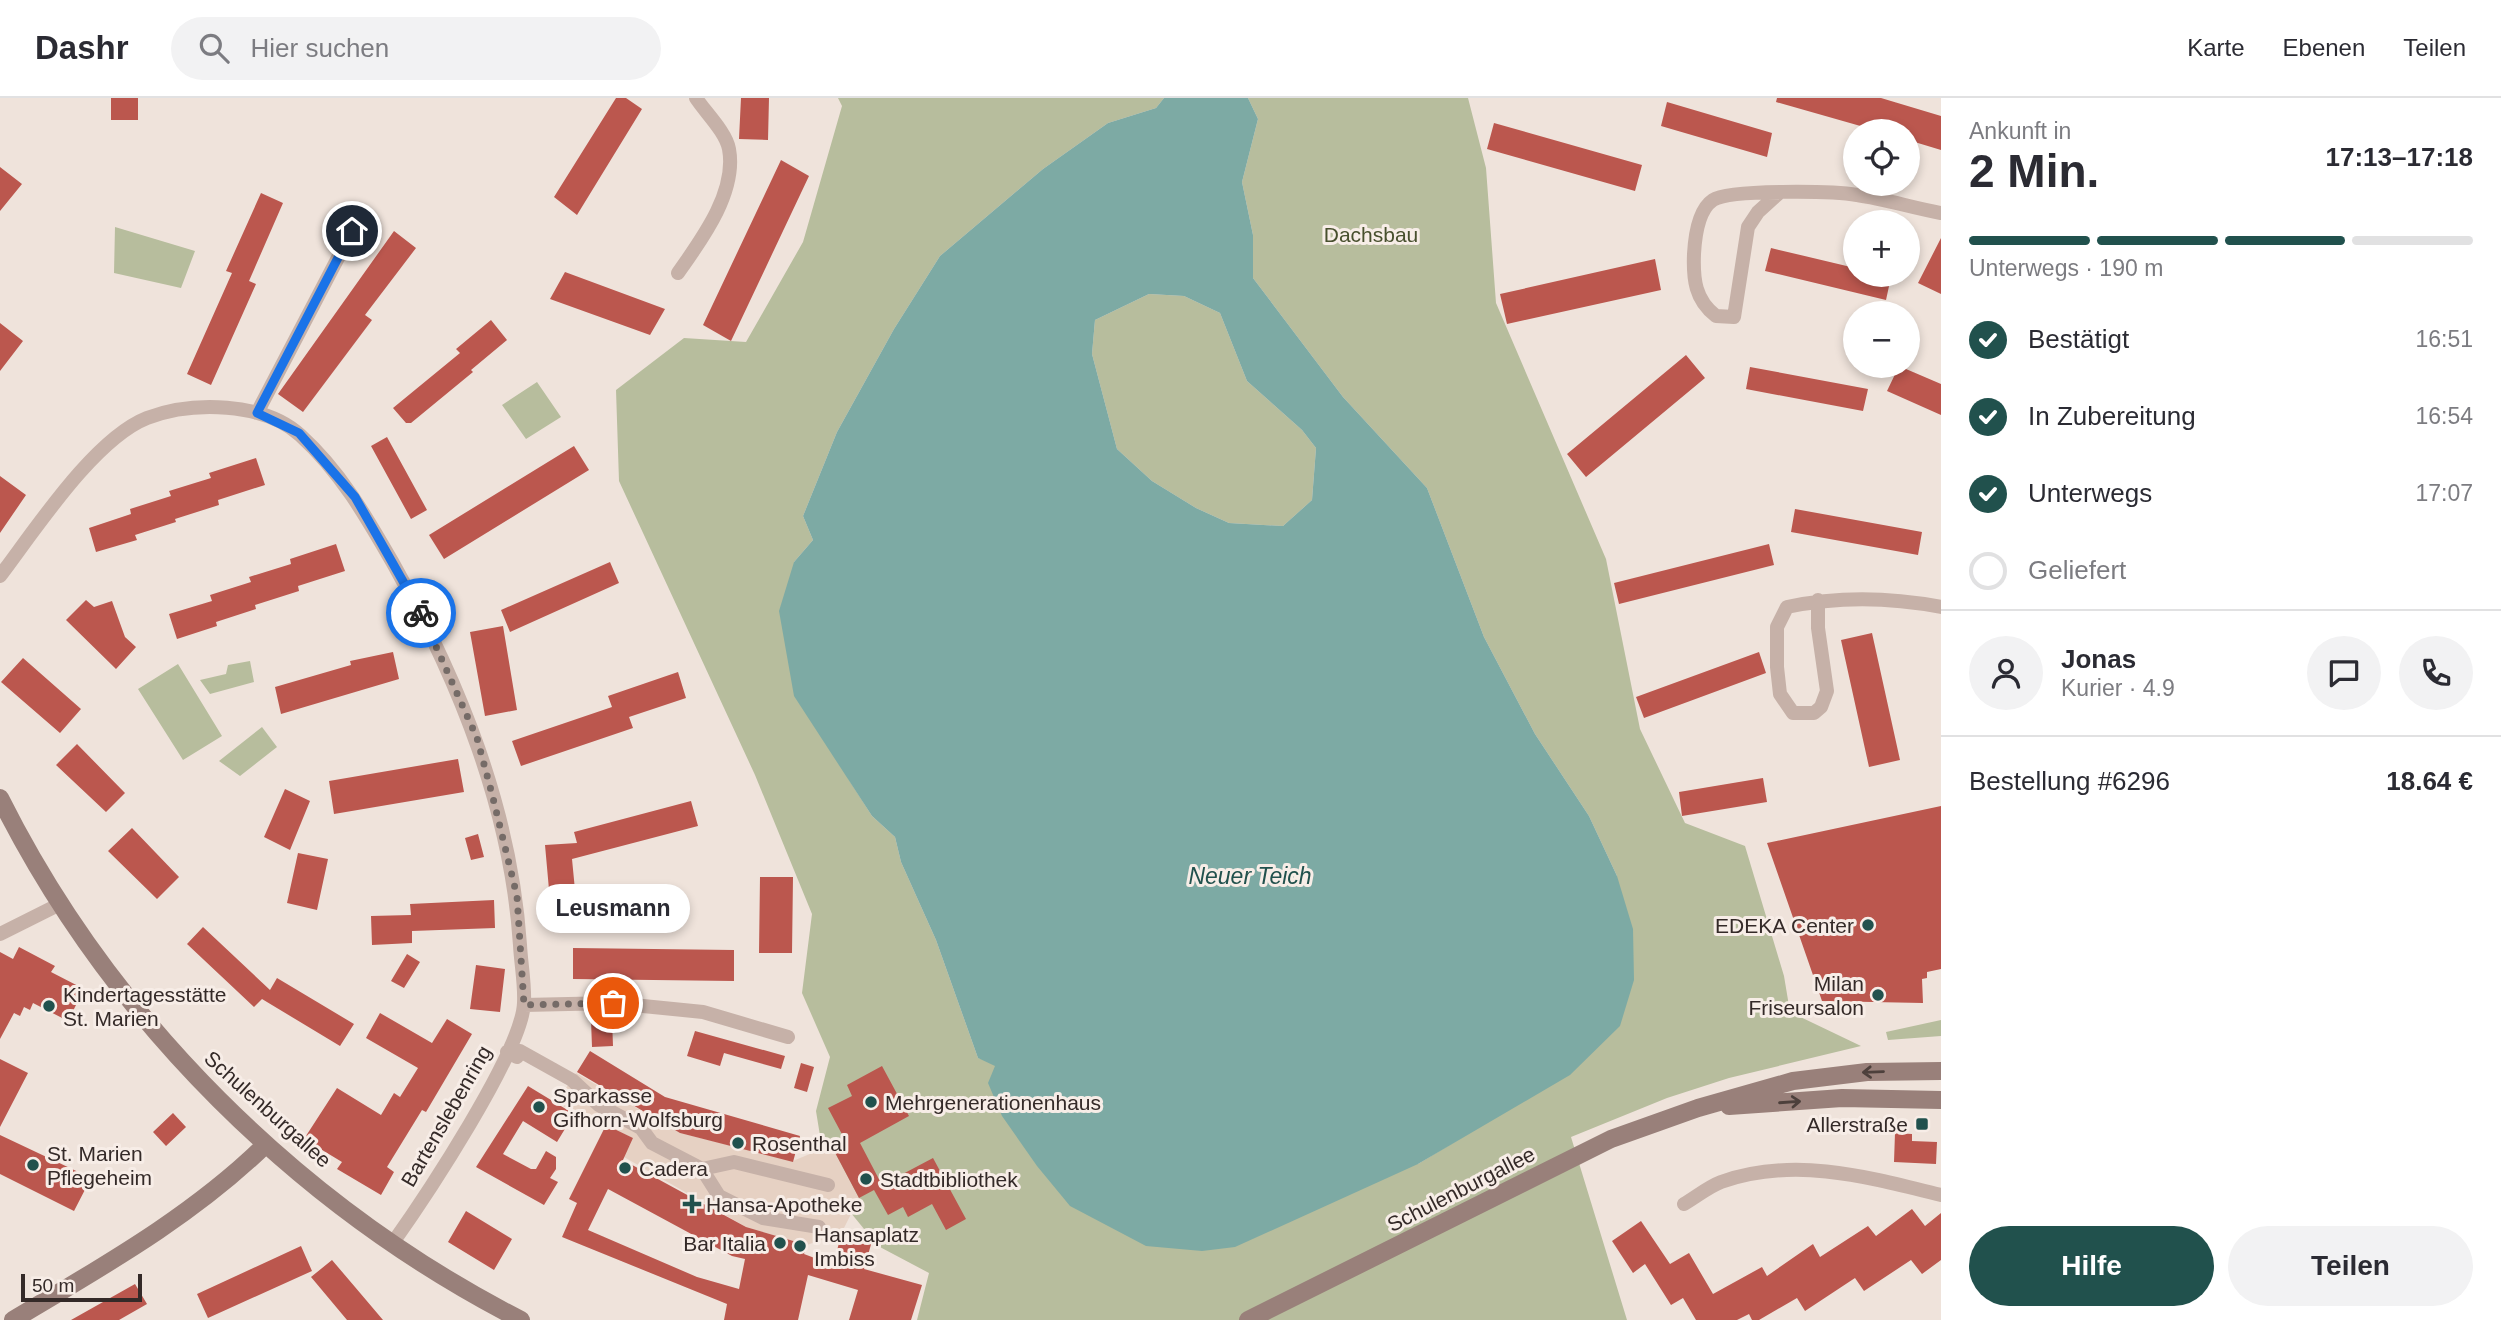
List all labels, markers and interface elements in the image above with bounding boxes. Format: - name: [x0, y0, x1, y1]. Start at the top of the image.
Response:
- search box: [171, 17, 661, 80]
- text: Dashr: [35, 29, 129, 66]
- icon: search: [195, 29, 233, 67]
- text: Hier suchen: [251, 33, 389, 63]
- text: Karte: [2187, 34, 2245, 61]
- text: Ebenen: [2283, 34, 2365, 61]
- text: Teilen: [2403, 34, 2466, 61]
- text: Ankunft in: [1969, 118, 2071, 144]
- map controls: [1843, 119, 1920, 378]
- button: locate: [1843, 119, 1920, 196]
- text: 17:13–17:18: [2326, 142, 2473, 172]
- text: 2 Min.: [1969, 145, 2099, 197]
- pin: [322, 201, 382, 261]
- button: +: [1843, 210, 1920, 287]
- icon: home: [333, 212, 371, 250]
- park label: Dachsbau: [1324, 223, 1418, 246]
- text: Unterwegs · 190 m: [1969, 255, 2163, 281]
- button: −: [1843, 301, 1920, 378]
- icon: check: [1969, 321, 2007, 359]
- text: Bestätigt: [2028, 324, 2129, 354]
- text: 16:51: [2415, 326, 2473, 352]
- icon: check: [1969, 398, 2007, 436]
- text: In Zubereitung: [2028, 401, 2196, 431]
- text: 16:54: [2415, 403, 2473, 429]
- icon: check: [1969, 475, 2007, 513]
- text: Unterwegs: [2028, 478, 2152, 508]
- text: 17:07: [2415, 480, 2473, 506]
- text: Geliefert: [2028, 555, 2126, 585]
- courier: [386, 578, 456, 648]
- icon: bike: [402, 594, 440, 632]
- button: person: [1969, 636, 2043, 710]
- button: chat: [2307, 636, 2381, 710]
- button: phone: [2399, 636, 2473, 710]
- text: Jonas: [2061, 644, 2136, 674]
- text: Kurier · 4.9: [2061, 675, 2175, 701]
- text: Bestellung #6296: [1969, 766, 2170, 796]
- text: 18.64 €: [2386, 766, 2473, 796]
- water label: Neuer Teich: [1188, 863, 1312, 889]
- callout: Leusmann: [536, 884, 690, 933]
- text: Leusmann: [555, 895, 671, 921]
- place label: EDEKA Center: [1715, 914, 1854, 937]
- marker: EDEKA Center: [1860, 917, 1876, 933]
- place label: Milan Friseursalon: [1748, 972, 1864, 1019]
- pin: [583, 973, 643, 1033]
- place label: Kindertagesstätte St. Marien: [63, 983, 226, 1030]
- icon: bag: [594, 984, 632, 1022]
- marker: Milan Friseursalon: [1870, 987, 1886, 1003]
- marker: Kindertagesstätte St. Marien: [41, 998, 57, 1014]
- street label: Bartenslebenring: [396, 1041, 496, 1191]
- street label: Schulenburgallee: [200, 1046, 336, 1172]
- one-way arrow: [1862, 1066, 1885, 1079]
- place label: Sparkasse Gifhorn-Wolfsburg: [553, 1084, 723, 1131]
- place label: Mehrgenerationenhaus: [885, 1091, 1101, 1114]
- marker: Mehrgenerationenhaus: [863, 1094, 879, 1110]
- one-way arrow: [1778, 1095, 1801, 1108]
- marker: Sparkasse Gifhorn-Wolfsburg: [531, 1099, 547, 1115]
- place label: Allerstraße: [1806, 1113, 1908, 1136]
- marker: Allerstraße: [1914, 1116, 1930, 1132]
- place label: Rosenthal: [752, 1132, 847, 1155]
- marker: Rosenthal: [730, 1135, 746, 1151]
- place label: St. Marien Pflegeheim: [47, 1142, 152, 1189]
- street label: Schulenburgallee: [1383, 1142, 1539, 1236]
- marker: St. Marien Pflegeheim: [25, 1157, 41, 1173]
- place label: Cadera: [639, 1157, 708, 1180]
- marker: Cadera: [617, 1160, 633, 1176]
- place label: Stadtbibliothek: [880, 1168, 1018, 1191]
- marker: Stadtbibliothek: [858, 1171, 874, 1187]
- place label: Hansa-Apotheke: [706, 1193, 862, 1216]
- marker: Hansa-Apotheke: [684, 1196, 700, 1212]
- place label: Hansaplatz Imbiss: [814, 1223, 919, 1270]
- button: Hilfe: [1969, 1226, 2214, 1306]
- button: Teilen: [2228, 1226, 2473, 1306]
- place label: Bar Italia: [683, 1232, 766, 1255]
- marker: Bar Italia: [772, 1235, 788, 1251]
- marker: Hansaplatz Imbiss: [792, 1238, 808, 1254]
- scale bar: [21, 1271, 142, 1303]
- text: 50 m: [32, 1275, 74, 1296]

